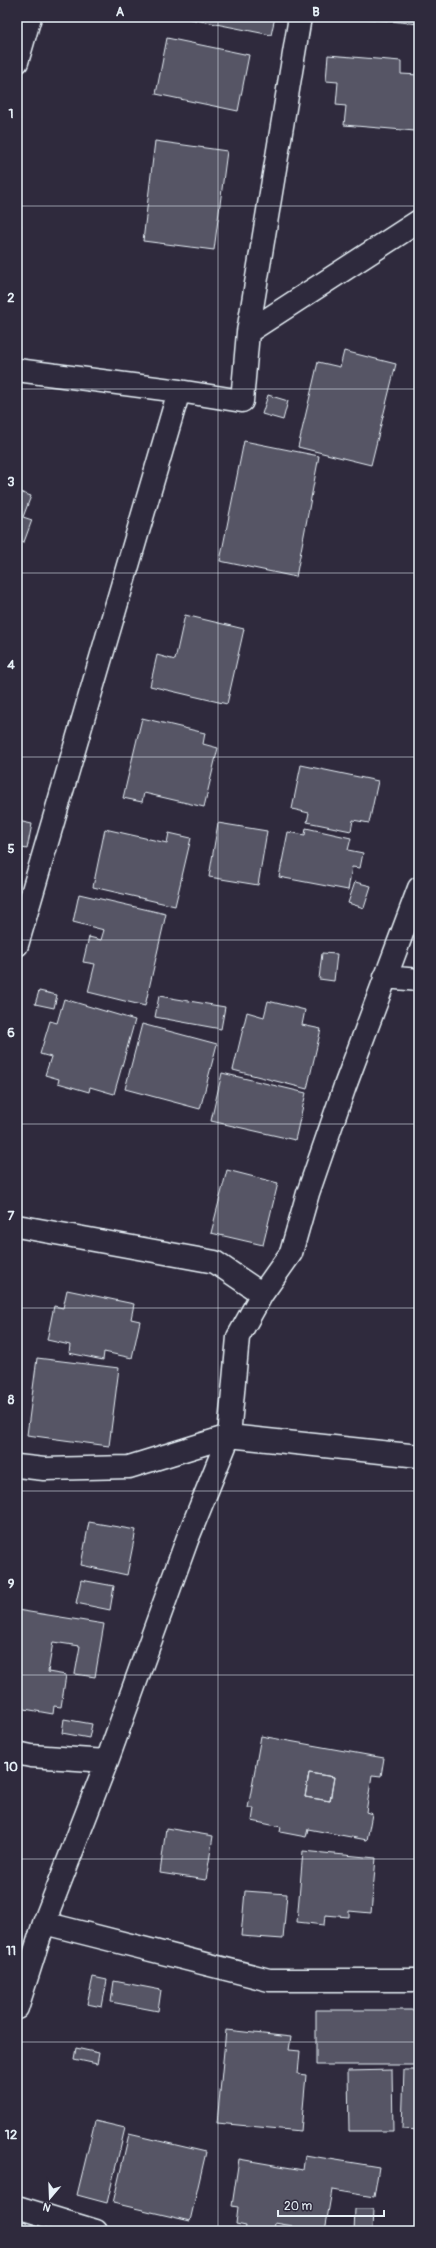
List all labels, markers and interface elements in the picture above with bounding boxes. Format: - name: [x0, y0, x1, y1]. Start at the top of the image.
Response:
- text: A: [116, 4, 125, 20]
- text: B: [312, 4, 320, 20]
- text: 1: [8, 106, 14, 122]
- text: 2: [7, 290, 15, 306]
- text: 3: [7, 474, 15, 490]
- text: 4: [7, 657, 15, 673]
- text: 5: [7, 841, 15, 857]
- text: 6: [7, 1025, 15, 1041]
- text: 7: [8, 1208, 15, 1224]
- text: 8: [8, 1392, 15, 1408]
- text: 9: [8, 1576, 15, 1592]
- text: 10: [4, 1759, 18, 1775]
- text: 11: [6, 1943, 16, 1959]
- text: 12: [5, 2127, 17, 2143]
- north arrow: [30, 2178, 70, 2218]
- scale bar: [278, 2192, 384, 2218]
- text: N: [41, 2199, 53, 2214]
- text: 20 m: [284, 2199, 313, 2214]

